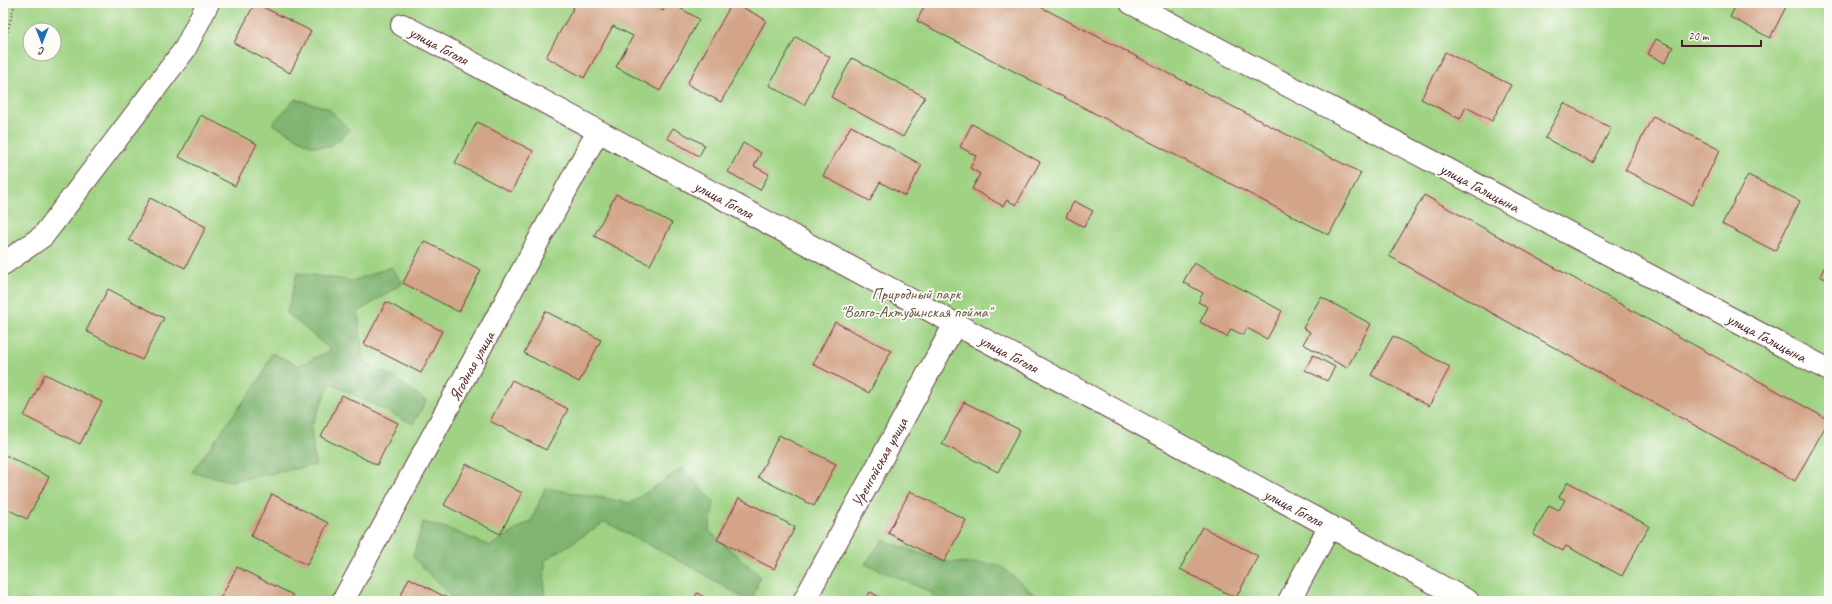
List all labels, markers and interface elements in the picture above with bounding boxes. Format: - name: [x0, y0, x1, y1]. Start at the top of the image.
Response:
- north arrow: [22, 22, 62, 62]
- street label: улица Гоголя: [405, 22, 473, 70]
- scale bar: [1682, 22, 1761, 48]
- text: 20 m: [1688, 28, 1710, 44]
- text: С: [38, 45, 45, 59]
- street label: улица Галицына: [1436, 158, 1523, 218]
- street label: улица Гоголя: [690, 176, 758, 224]
- park label: Природный парк "Волго-Ахтубинская пойма": [840, 284, 995, 322]
- street label: улица Галицына: [1723, 308, 1810, 368]
- street label: Ягодная улица: [445, 327, 500, 405]
- street label: улица Гоголя: [975, 330, 1043, 378]
- street label: Уренгойская улица: [847, 413, 913, 511]
- street label: улица Гоголя: [1260, 484, 1328, 532]

